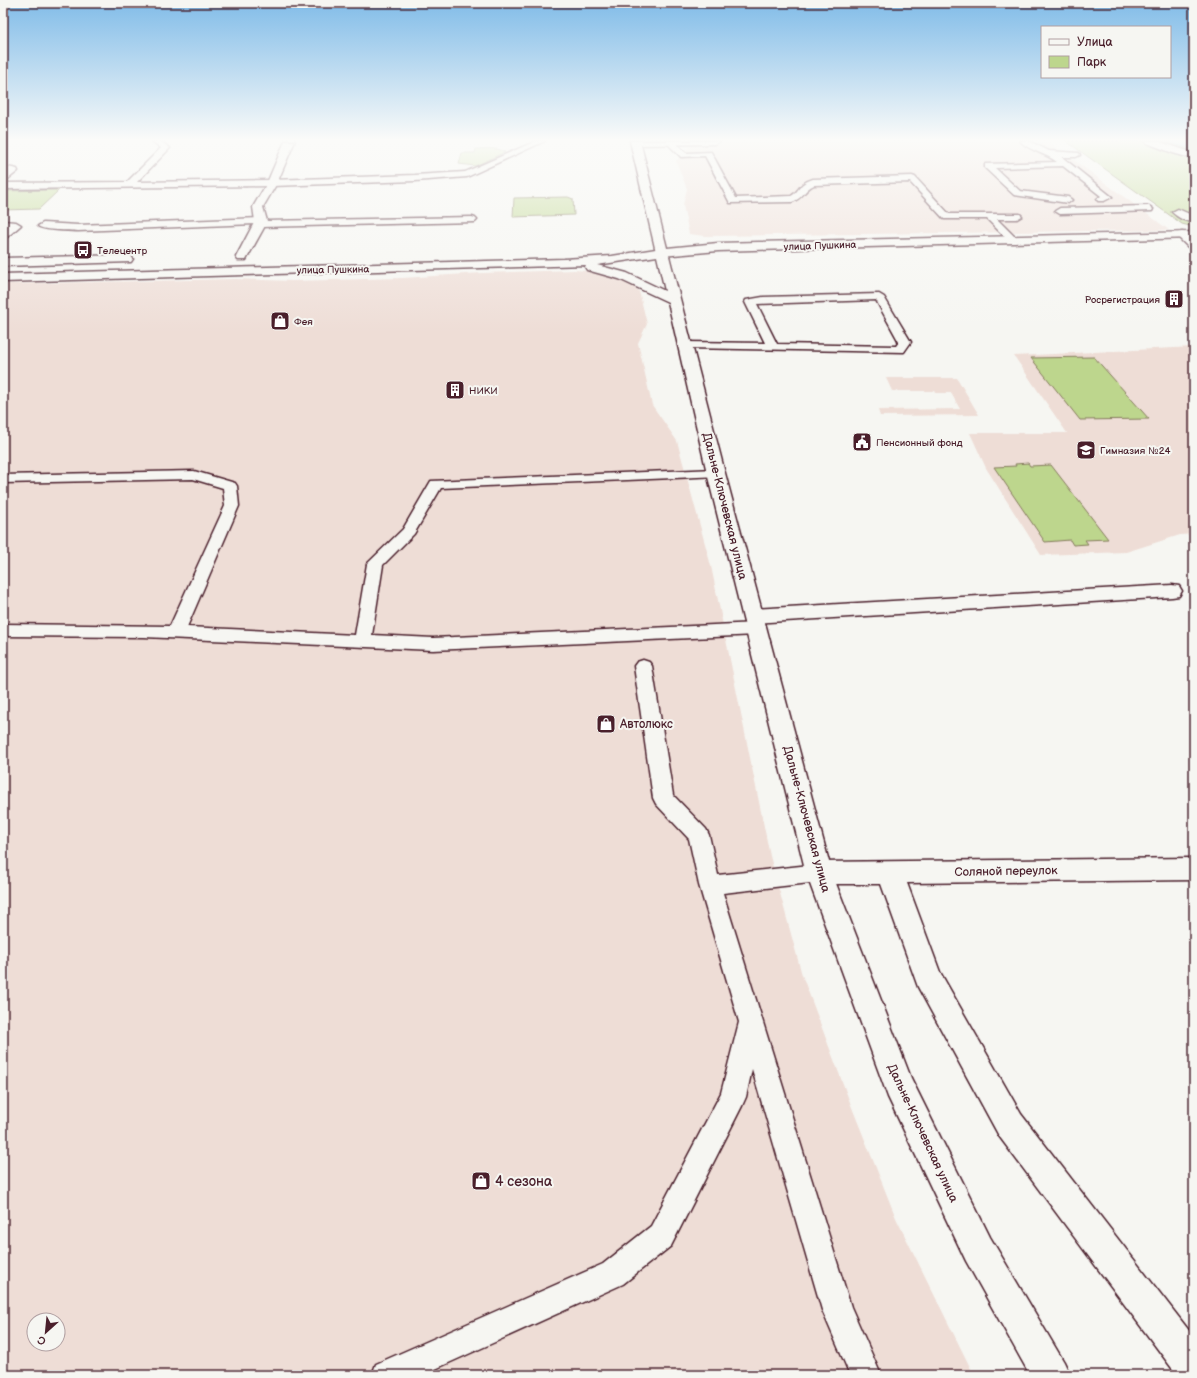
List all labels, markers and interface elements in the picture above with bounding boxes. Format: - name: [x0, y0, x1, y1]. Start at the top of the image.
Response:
- legend: [1041, 26, 1171, 78]
- text: Улица: [1077, 35, 1113, 50]
- text: Парк: [1077, 55, 1107, 70]
- bus stop icon: Телецентр: [72, 239, 94, 261]
- street label: улица Пушкина: [784, 239, 857, 253]
- place label: Телецентр: [97, 245, 147, 257]
- street label: улица Пушкина: [297, 263, 370, 277]
- building icon: Росрегистрация: [1163, 288, 1185, 310]
- place label: Росрегистрация: [1085, 294, 1160, 306]
- shop icon: Фея: [269, 310, 291, 332]
- place label: Фея: [294, 316, 313, 328]
- building icon: НИКИ: [444, 379, 466, 401]
- place label: НИКИ: [469, 385, 498, 397]
- street label: Дальне-Ключевская улица: [699, 431, 750, 581]
- public building icon: Пенсионный фонд: [851, 431, 873, 453]
- place label: Пенсионный фонд: [876, 437, 963, 449]
- school or university icon: Гимназия №24: [1075, 439, 1097, 461]
- place label: Гимназия №24: [1100, 445, 1170, 457]
- shop icon: Автолюкс: [595, 713, 617, 735]
- place label: Автолюкс: [619, 717, 673, 732]
- street label: Дальне-Ключевская улица: [780, 744, 833, 894]
- street label: Соляной переулок: [954, 863, 1058, 880]
- street label: Дальне-Ключевская улица: [884, 1062, 961, 1205]
- shop icon: 4 сезона: [470, 1170, 492, 1192]
- place label: 4 сезона: [495, 1173, 553, 1190]
- north arrow: [26, 1312, 66, 1352]
- text: С: [35, 1333, 48, 1348]

